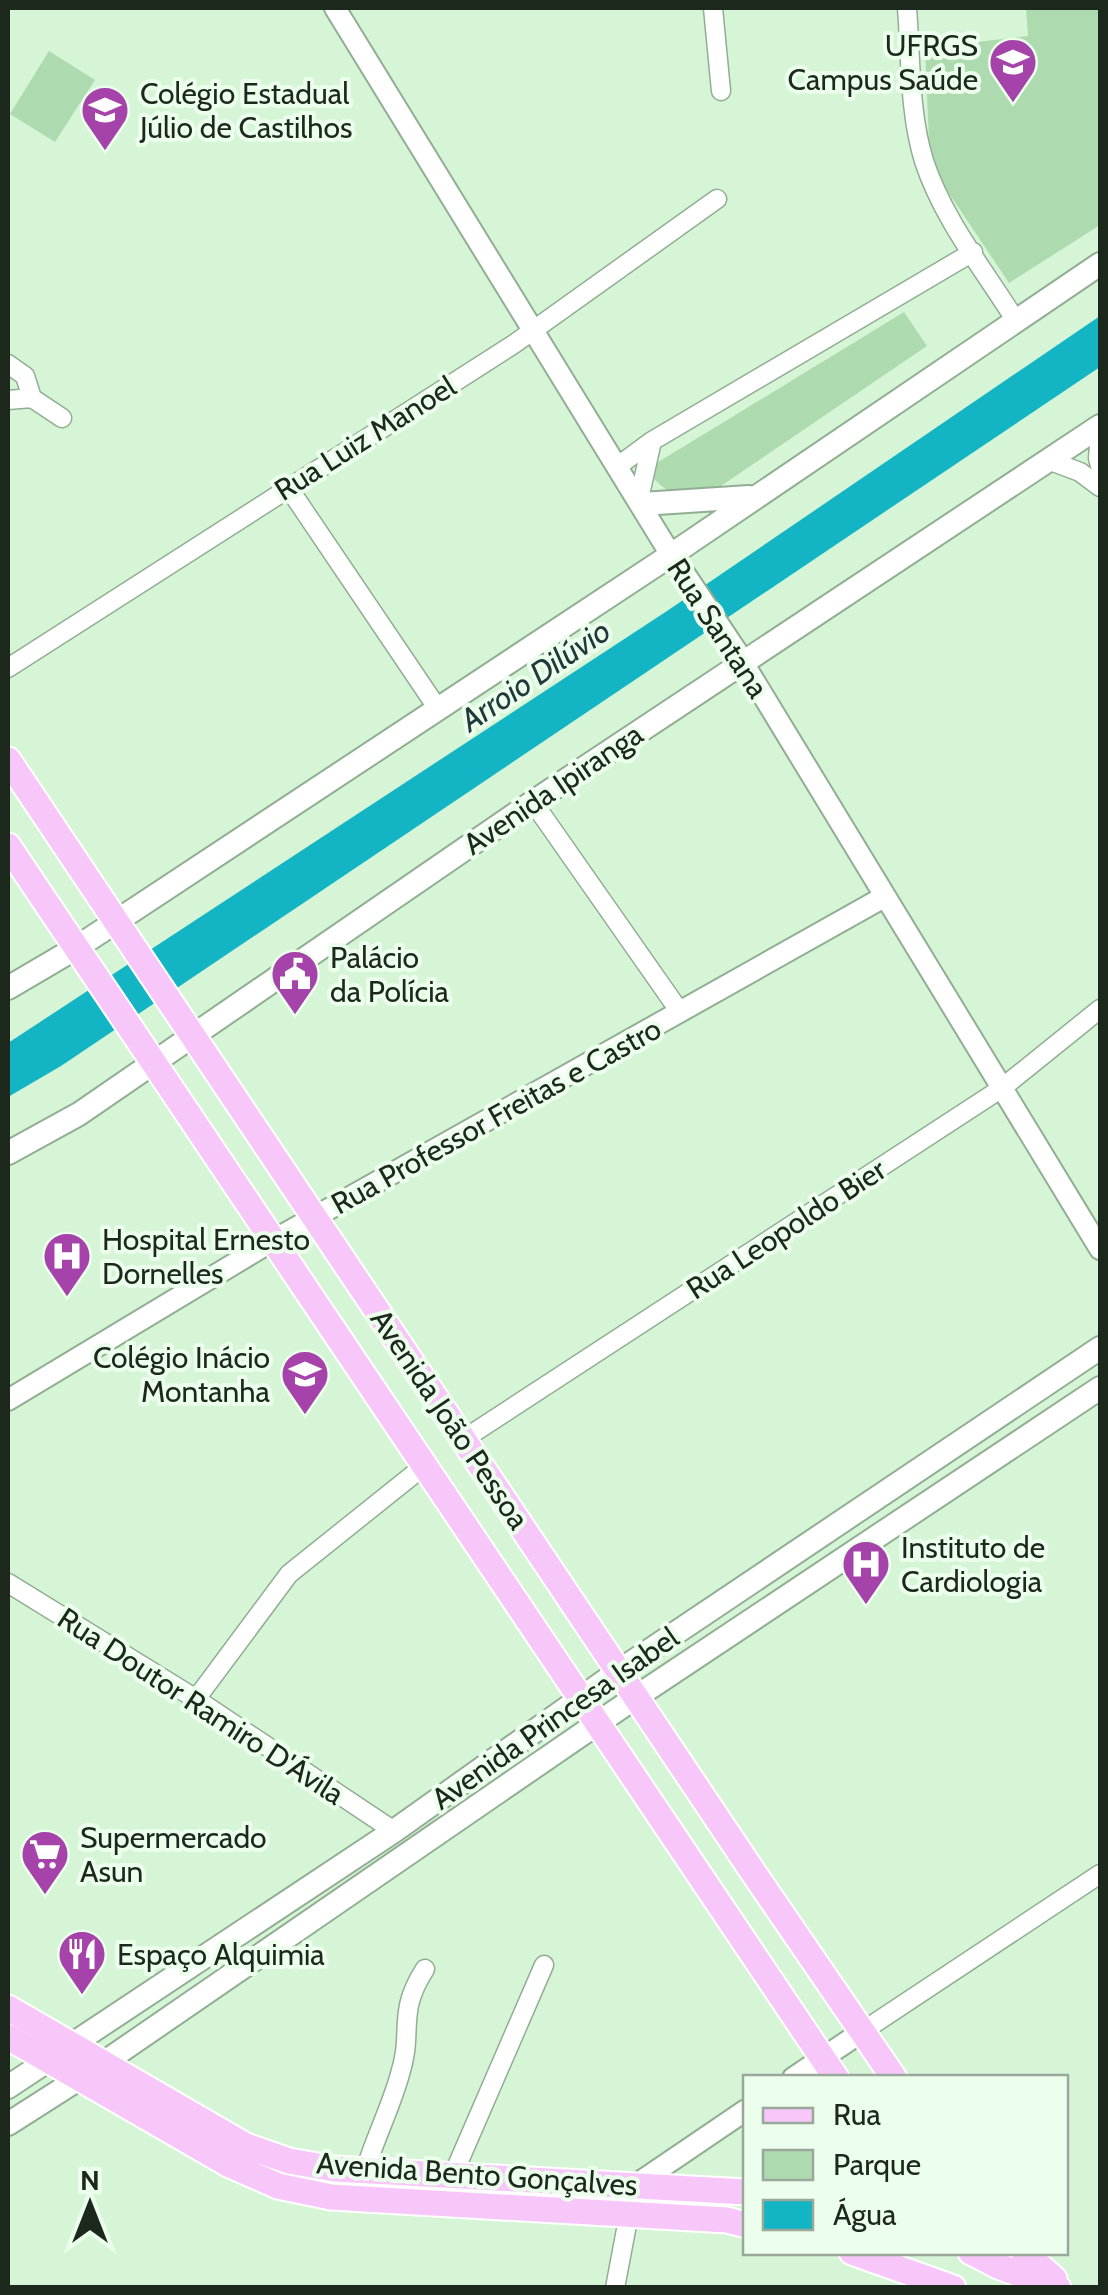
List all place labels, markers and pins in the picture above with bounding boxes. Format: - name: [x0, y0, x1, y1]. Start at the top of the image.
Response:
- place label: UFRGS Campus Saúde: [788, 27, 978, 98]
- school or university icon: UFRGS Campus Saúde: [987, 36, 1039, 104]
- place label: Colégio Estadual Júlio de Castilhos: [139, 75, 353, 146]
- school or university icon: Colégio Estadual Júlio de Castilhos: [79, 84, 131, 152]
- place label: Palácio da Polícia: [330, 939, 449, 1010]
- public building icon: Palácio da Polícia: [269, 948, 321, 1016]
- place label: Hospital Ernesto Dornelles: [102, 1221, 310, 1292]
- hospital icon: Hospital Ernesto Dornelles: [41, 1230, 93, 1298]
- place label: Colégio Inácio Montanha: [93, 1339, 271, 1410]
- school or university icon: Colégio Inácio Montanha: [279, 1348, 331, 1416]
- place label: Instituto de Cardiologia: [901, 1529, 1045, 1600]
- hospital icon: Instituto de Cardiologia: [840, 1538, 892, 1606]
- place label: Supermercado Asun: [80, 1819, 267, 1890]
- supermarket icon: Supermercado Asun: [19, 1828, 71, 1896]
- restaurant icon: Espaço Alquimia: [56, 1928, 108, 1996]
- place label: Espaço Alquimia: [117, 1936, 325, 1973]

